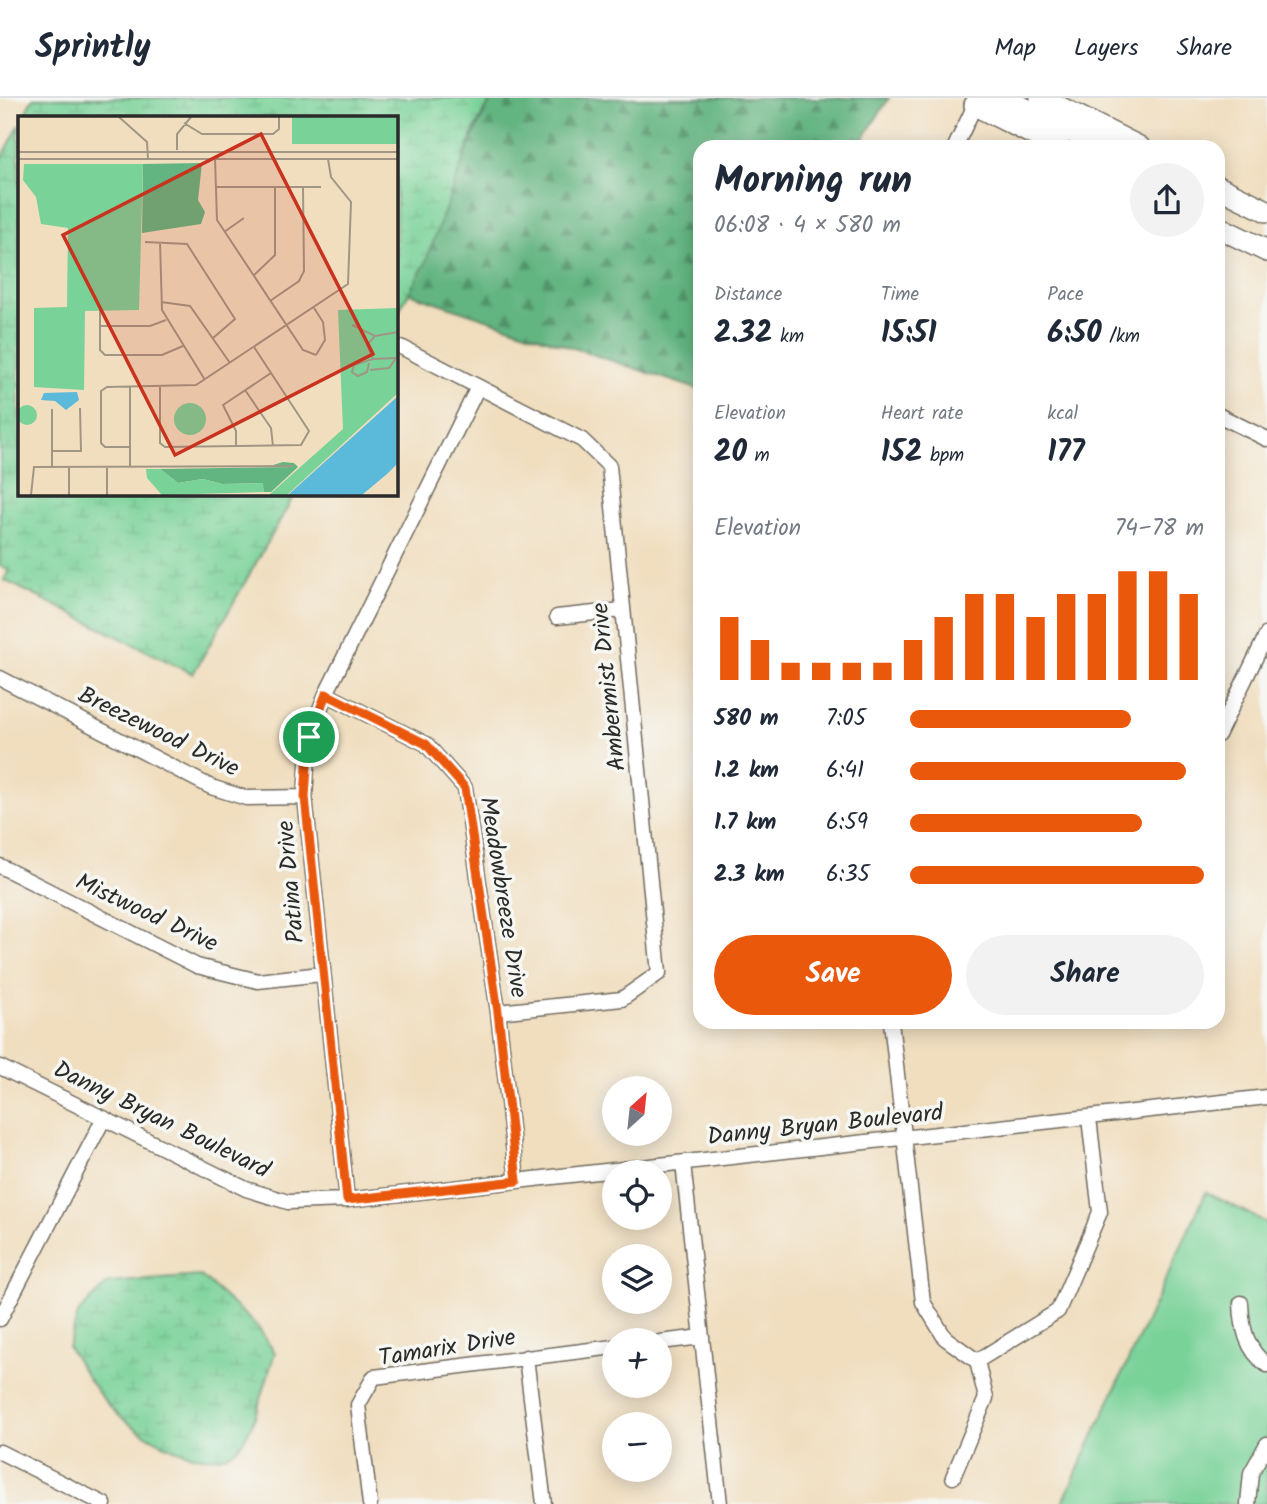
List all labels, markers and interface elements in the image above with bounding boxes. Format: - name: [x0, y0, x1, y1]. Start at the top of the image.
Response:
- text: Sprintly: [35, 22, 151, 75]
- text: Map: [994, 29, 1036, 68]
- text: Layers: [1074, 29, 1138, 68]
- text: Share: [1176, 29, 1232, 68]
- inset map: [18, 116, 397, 495]
- text: Morning run: [714, 152, 912, 212]
- button: share: [1130, 163, 1204, 237]
- text: 06:08 · 4 × 580 m: [714, 208, 901, 244]
- text: Distance: [714, 280, 782, 310]
- text: Time: [881, 280, 919, 310]
- text: Pace: [1047, 280, 1084, 310]
- text: 2.32: [714, 310, 773, 358]
- text: 15:51: [881, 310, 937, 358]
- text: 6:50: [1047, 310, 1102, 358]
- text: km: [773, 322, 804, 352]
- text: /km: [1102, 322, 1140, 352]
- text: Elevation: [714, 399, 786, 429]
- text: Heart rate: [881, 399, 963, 429]
- text: kcal: [1047, 399, 1078, 429]
- text: 20: [714, 429, 747, 477]
- text: 152: [881, 429, 922, 477]
- text: 177: [1047, 429, 1085, 477]
- text: m: [747, 441, 770, 471]
- text: bpm: [922, 441, 964, 471]
- text: Elevation: [714, 511, 801, 547]
- text: 74–78 m: [1115, 511, 1204, 547]
- street label: Ambermist Drive: [581, 601, 638, 773]
- street label: Breezewood Drive: [71, 676, 246, 788]
- text: 580 m: [714, 701, 779, 737]
- text: 7:05: [826, 701, 866, 737]
- pin: [279, 707, 339, 767]
- icon: arrive: [290, 718, 328, 756]
- text: 1.2 km: [714, 753, 779, 789]
- text: 6:41: [826, 753, 864, 789]
- street label: Meadowbreeze Drive: [467, 794, 538, 1001]
- text: 1.7 km: [714, 805, 776, 841]
- text: 6:59: [826, 805, 868, 841]
- street label: Patina Drive: [267, 819, 316, 945]
- text: 2.3 km: [714, 857, 784, 893]
- text: 6:35: [826, 857, 870, 893]
- street label: Mistwood Drive: [68, 863, 224, 964]
- button: Save: [714, 935, 952, 1015]
- button: Share: [966, 935, 1204, 1015]
- street label: Danny Bryan Boulevard: [46, 1051, 277, 1190]
- north arrow: [602, 1076, 672, 1146]
- map controls: [602, 1076, 672, 1482]
- street label: Danny Bryan Boulevard: [705, 1094, 946, 1157]
- button: locate: [602, 1160, 672, 1230]
- button: layers: [602, 1244, 672, 1314]
- street label: Tamarix Drive: [376, 1318, 519, 1379]
- button: +: [602, 1328, 672, 1398]
- button: −: [602, 1412, 672, 1482]

